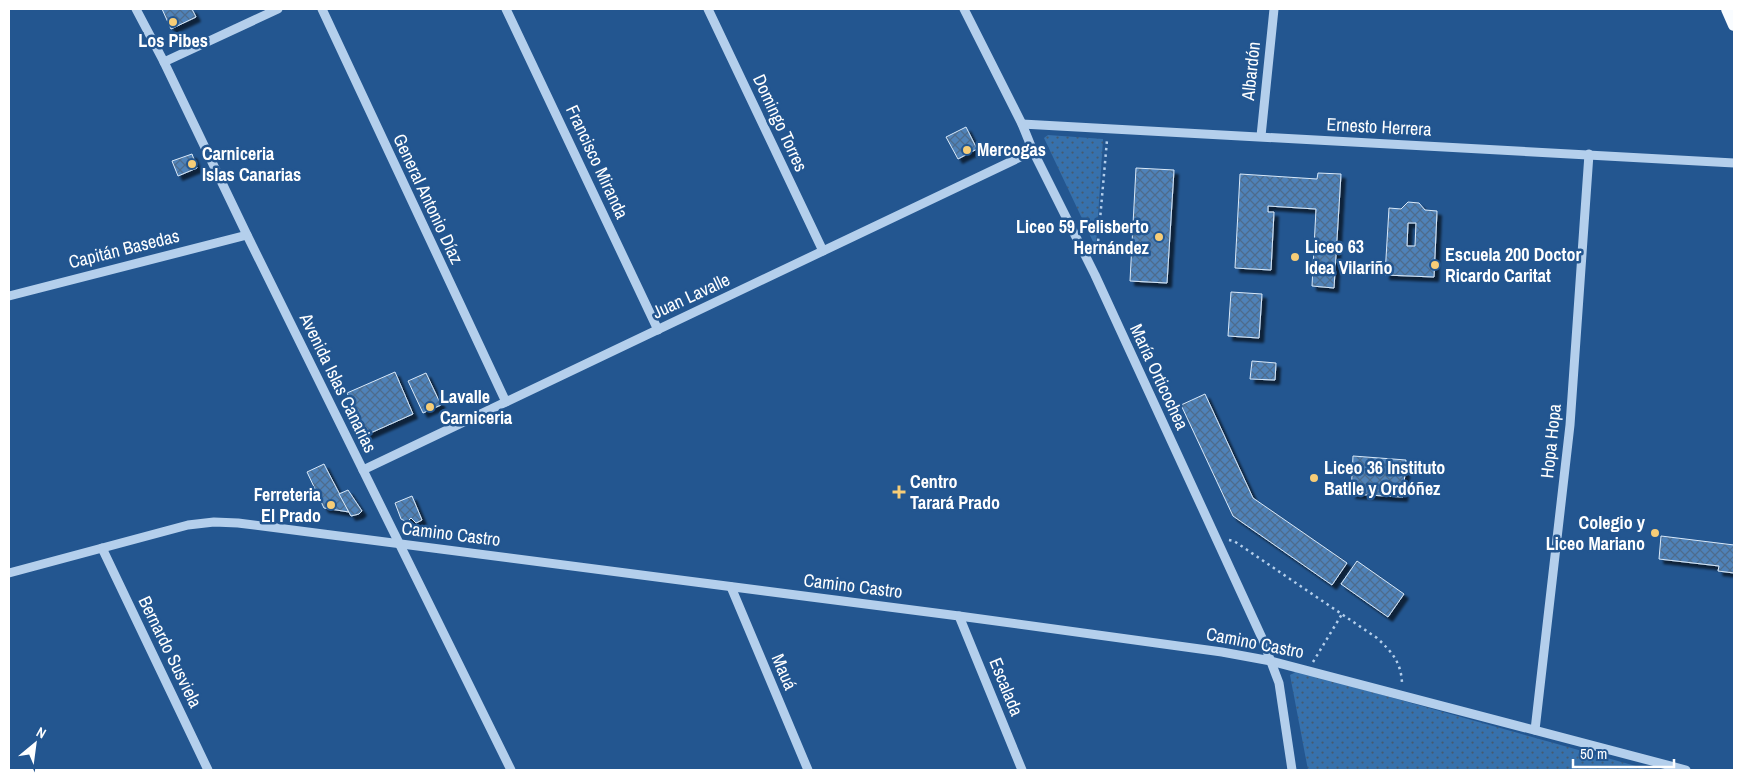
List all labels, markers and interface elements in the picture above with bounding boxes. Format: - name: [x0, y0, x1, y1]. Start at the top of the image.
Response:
- marker: Los Pibes: [167, 16, 179, 28]
- place label: Los Pibes: [138, 28, 208, 53]
- street label: Albardón: [1235, 40, 1266, 103]
- street label: Domingo Torres: [747, 70, 814, 176]
- street label: Francisco Miranda: [560, 101, 635, 223]
- street label: Ernesto Herrera: [1326, 111, 1432, 142]
- street label: General Antonio Díaz: [387, 130, 470, 268]
- place label: Mercogas: [977, 137, 1046, 162]
- place label: Carniceria Islas Canarias: [202, 141, 301, 187]
- marker: Mercogas: [961, 144, 973, 156]
- marker: Carniceria Islas Canarias: [186, 158, 198, 170]
- place label: Liceo 59 Felisberto Hernández: [1016, 214, 1150, 260]
- street label: Capitán Basedas: [66, 223, 182, 274]
- marker: Liceo 59 Felisberto Hernández: [1153, 231, 1165, 243]
- place label: Liceo 63 Idea Vilariño: [1305, 234, 1393, 280]
- place label: Escuela 200 Doctor Ricardo Caritat: [1445, 242, 1581, 288]
- marker: Liceo 63 Idea Vilariño: [1289, 251, 1301, 263]
- marker: Escuela 200 Doctor Ricardo Caritat: [1429, 259, 1441, 271]
- street label: Juan Lavalle: [648, 267, 734, 324]
- street label: Avenida Islas Canarias: [293, 308, 383, 457]
- street label: María Orticochea: [1124, 320, 1195, 434]
- place label: Lavalle Carniceria: [440, 384, 513, 430]
- marker: Lavalle Carniceria: [424, 401, 436, 413]
- street label: Hopa Hopa: [1534, 403, 1567, 479]
- place label: Liceo 36 Instituto Batlle y Ordóñez: [1324, 455, 1445, 501]
- place label: Centro Tarará Prado: [910, 469, 1000, 515]
- marker: Liceo 36 Instituto Batlle y Ordóñez: [1308, 472, 1320, 484]
- place label: Ferreteria El Prado: [254, 482, 322, 528]
- marker: Centro Tarará Prado: [892, 485, 906, 499]
- marker: Ferreteria El Prado: [325, 499, 337, 511]
- place label: Colegio y Liceo Mariano: [1546, 510, 1646, 556]
- street label: Camino Castro: [400, 515, 502, 552]
- marker: Colegio y Liceo Mariano: [1649, 527, 1661, 539]
- street label: Camino Castro: [802, 567, 904, 604]
- street label: Bernardo Susviela: [133, 592, 208, 712]
- street label: Camino Castro: [1204, 621, 1306, 664]
- street label: Mauá: [766, 650, 803, 694]
- street label: Escalada: [984, 654, 1029, 720]
- north arrow: [10, 719, 60, 769]
- text: N: [33, 723, 49, 743]
- scale bar: [1573, 736, 1674, 768]
- text: 50 m: [1580, 743, 1607, 764]

